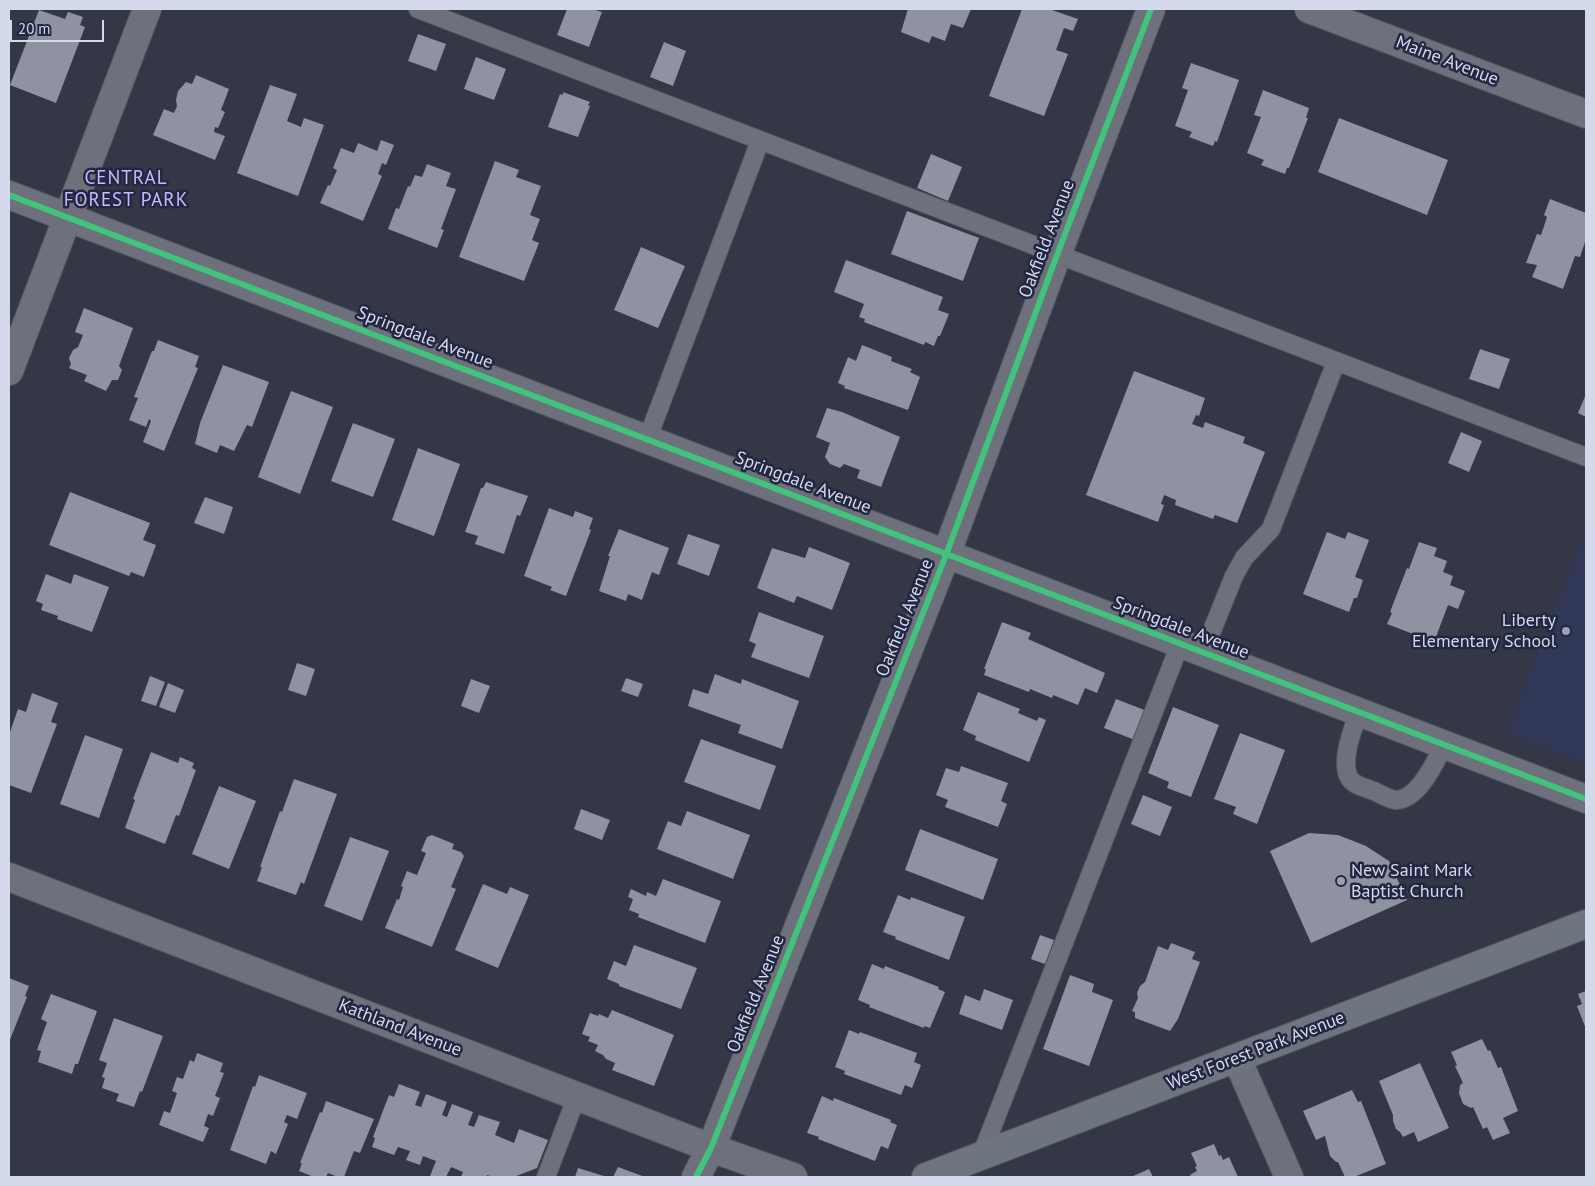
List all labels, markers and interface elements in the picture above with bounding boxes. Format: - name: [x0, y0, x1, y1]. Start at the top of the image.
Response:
- scale bar: [12, 10, 106, 42]
- text: 20 m: [18, 19, 51, 38]
- street label: Maine Avenue: [1393, 32, 1501, 90]
- district label: CENTRAL FOREST PARK: [62, 168, 190, 212]
- street label: Oakfield Avenue: [1015, 177, 1079, 301]
- street label: Springdale Avenue: [354, 302, 496, 374]
- street label: Springdale Avenue: [732, 447, 874, 519]
- street label: Oakfield Avenue: [872, 556, 938, 680]
- street label: Springdale Avenue: [1110, 592, 1252, 664]
- place label: Liberty Elementary School: [1412, 610, 1556, 652]
- marker: Liberty Elementary School: [1560, 625, 1572, 637]
- place label: New Saint Mark Baptist Church: [1351, 860, 1472, 902]
- marker: New Saint Mark Baptist Church: [1335, 875, 1347, 887]
- street label: Oakfield Avenue: [723, 932, 789, 1056]
- street label: Kathland Avenue: [335, 995, 465, 1061]
- street label: West Forest Park Avenue: [1164, 1007, 1348, 1095]

